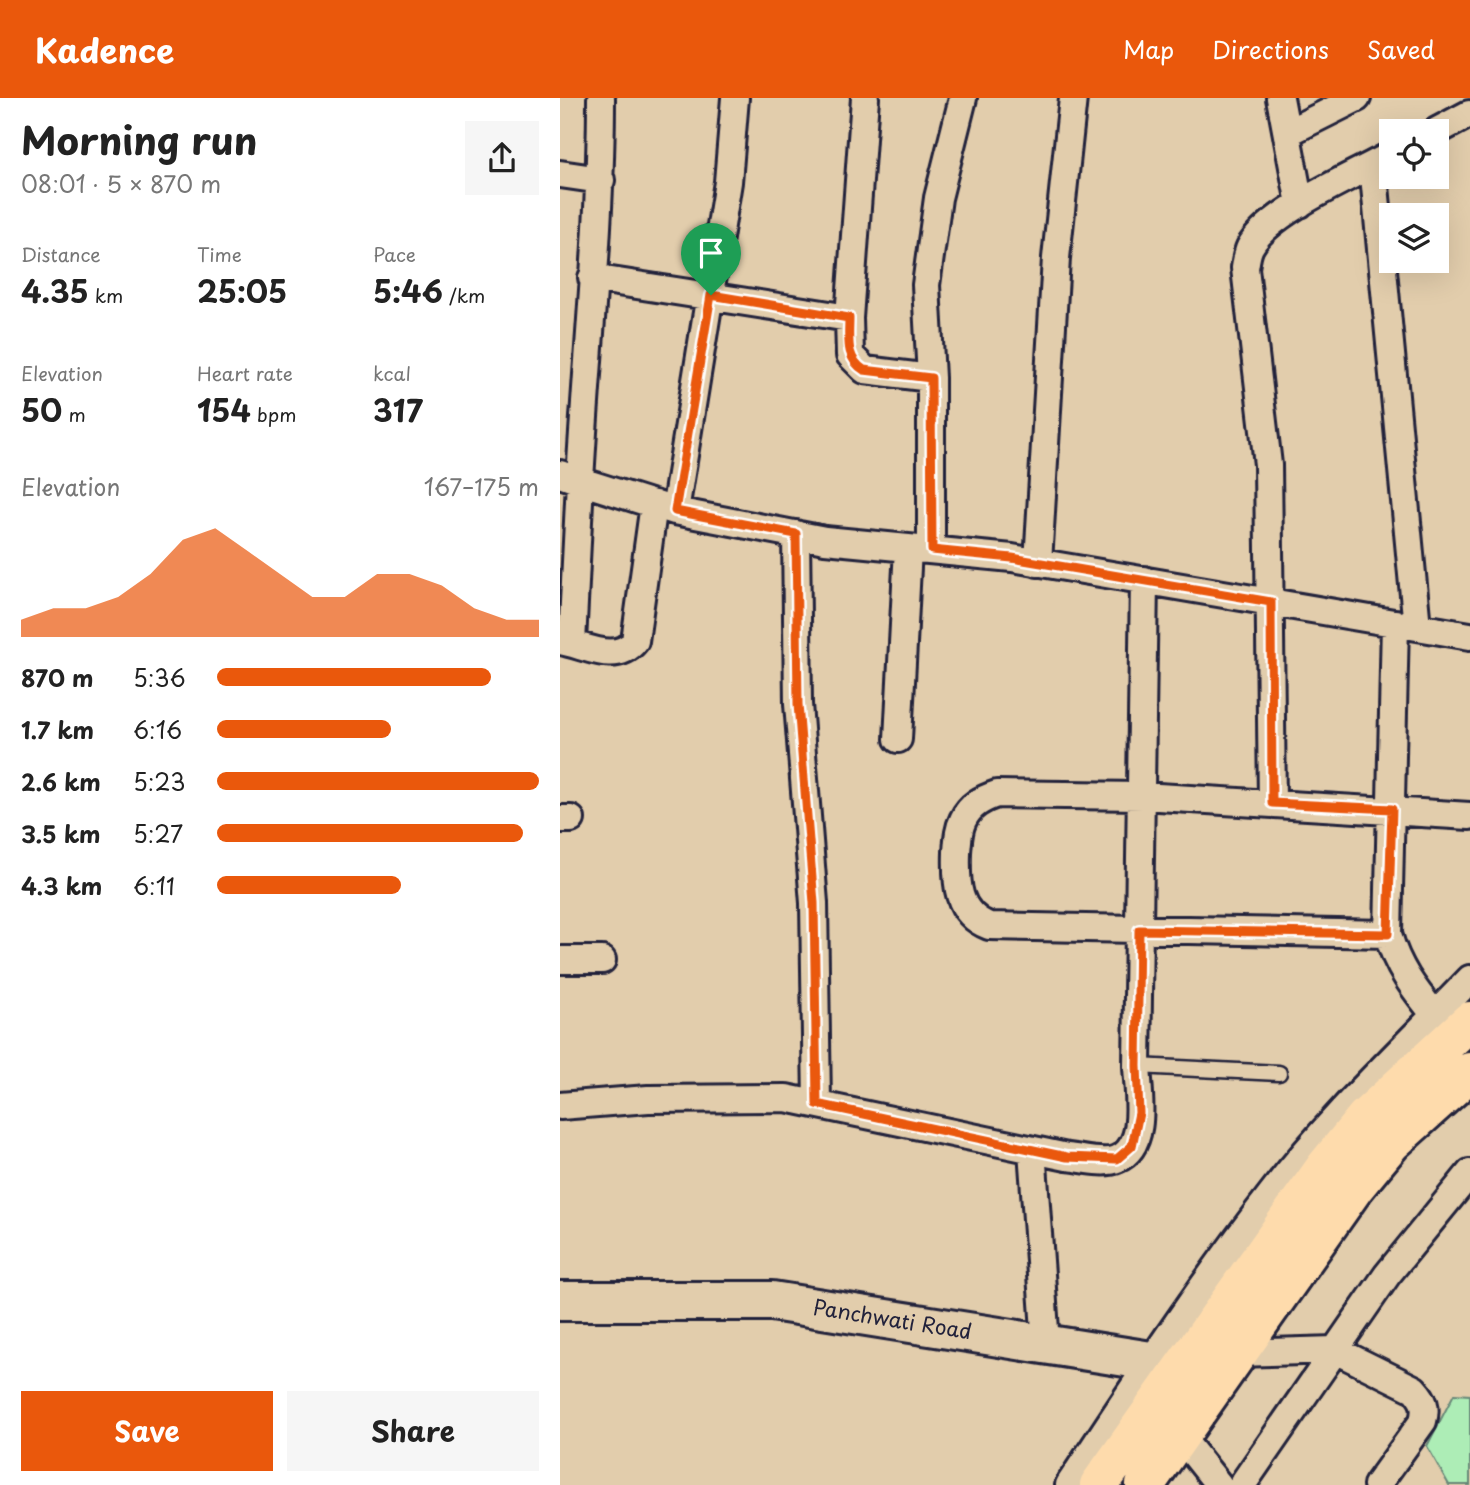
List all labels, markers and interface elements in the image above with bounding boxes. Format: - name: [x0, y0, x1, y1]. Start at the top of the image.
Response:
- text: Kadence: [35, 24, 174, 74]
- text: Map: [1123, 31, 1174, 67]
- text: Directions: [1212, 31, 1329, 67]
- text: Saved: [1367, 31, 1435, 67]
- text: Morning run: [21, 111, 257, 168]
- map controls: [1379, 119, 1449, 273]
- button: locate: [1379, 119, 1449, 189]
- button: share: [465, 121, 539, 195]
- text: 08:01 · 5 × 870 m: [21, 166, 221, 201]
- button: layers: [1379, 203, 1449, 273]
- pin: [681, 223, 741, 295]
- icon: arrive: [692, 234, 730, 272]
- text: Distance: [21, 240, 101, 268]
- text: Time: [197, 240, 242, 268]
- text: Pace: [373, 240, 416, 268]
- text: 4.35: [21, 268, 89, 313]
- text: 25:05: [197, 268, 287, 313]
- text: 5:46: [373, 268, 443, 313]
- text: km: [89, 281, 123, 309]
- text: /km: [443, 281, 485, 309]
- text: Elevation: [21, 359, 103, 387]
- text: Heart rate: [197, 359, 293, 387]
- text: kcal: [373, 359, 411, 387]
- text: 50: [21, 387, 62, 432]
- text: 154: [197, 387, 251, 432]
- text: 317: [373, 387, 423, 432]
- text: m: [62, 400, 86, 428]
- text: bpm: [251, 400, 296, 428]
- text: Elevation: [21, 469, 120, 504]
- text: 167–175 m: [424, 469, 539, 504]
- text: 870 m: [21, 660, 93, 695]
- text: 5:36: [133, 660, 186, 695]
- text: 1.7 km: [21, 712, 94, 747]
- text: 6:16: [133, 712, 182, 747]
- text: 2.6 km: [21, 764, 101, 799]
- text: 5:23: [133, 764, 186, 799]
- text: 3.5 km: [21, 816, 101, 851]
- text: 5:27: [133, 816, 183, 851]
- text: 4.3 km: [21, 868, 102, 903]
- text: 6:11: [133, 868, 175, 903]
- street label: Panchwati Road: [811, 1290, 974, 1346]
- button: Save: [21, 1391, 273, 1471]
- button: Share: [287, 1391, 539, 1471]

